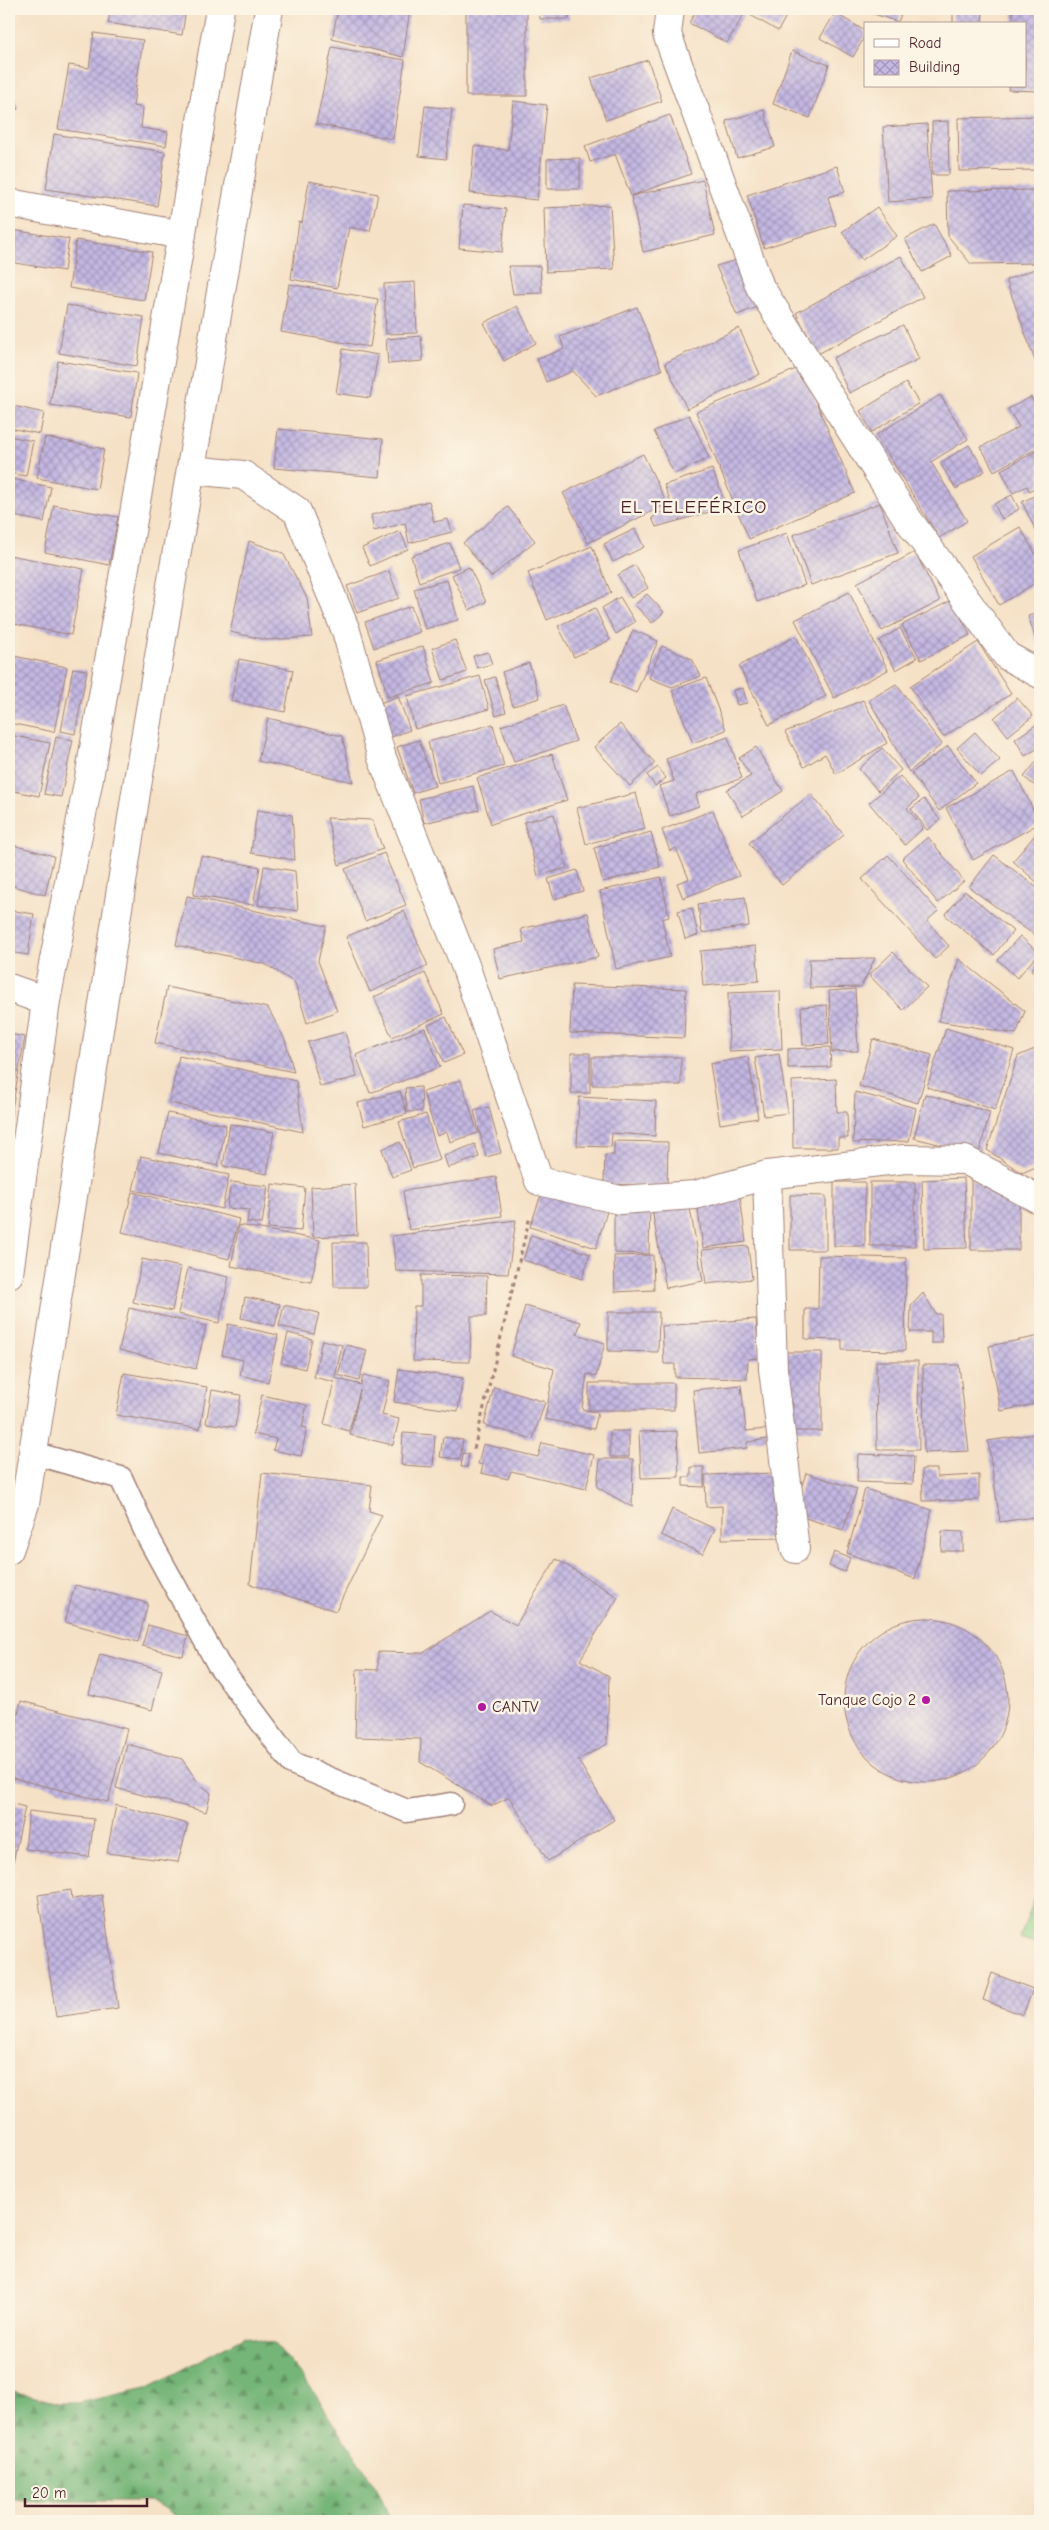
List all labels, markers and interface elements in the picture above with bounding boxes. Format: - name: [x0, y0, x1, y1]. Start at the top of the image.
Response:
- legend: [864, 22, 1026, 88]
- text: Road: [909, 34, 941, 52]
- text: Building: [909, 58, 960, 76]
- district label: EL TELEFÉRICO: [620, 496, 768, 518]
- place label: Tanque Cojo 2: [818, 1691, 916, 1709]
- marker: Tanque Cojo 2: [920, 1694, 932, 1706]
- place label: CANTV: [492, 1698, 539, 1716]
- marker: CANTV: [476, 1701, 488, 1713]
- scale bar: [25, 2475, 148, 2507]
- text: 20 m: [32, 2484, 66, 2502]

